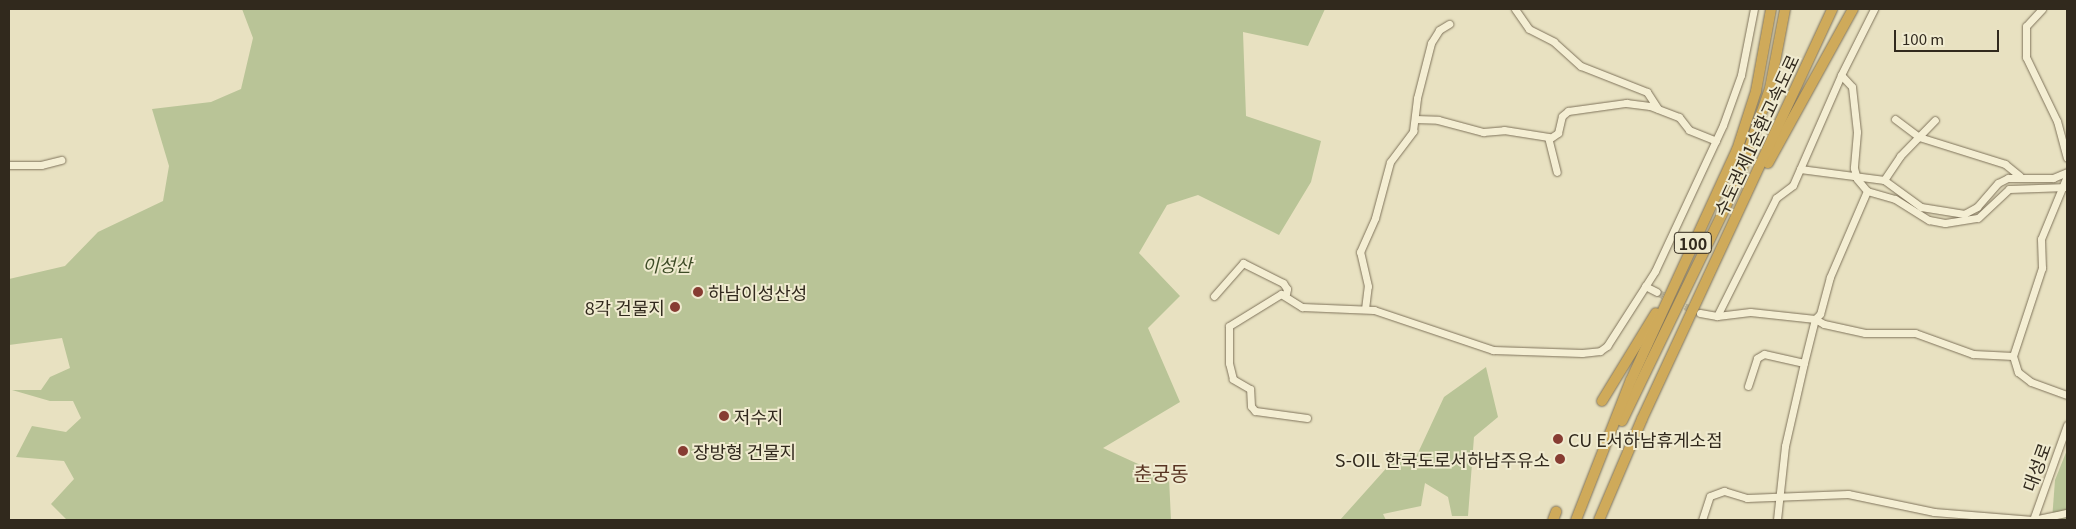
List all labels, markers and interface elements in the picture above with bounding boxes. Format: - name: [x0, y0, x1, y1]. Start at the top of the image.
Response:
- scale bar: [1896, 20, 2001, 52]
- text: 100 m: [1902, 28, 1944, 49]
- street label: 수도권제1순환고속도로: [1709, 51, 1803, 219]
- road number: 100: [1673, 230, 1713, 256]
- park label: 이성산: [642, 253, 692, 275]
- place label: 하남이성산성: [708, 281, 807, 303]
- marker: 하남이성산성: [692, 286, 704, 298]
- place label: 8각 건물지: [585, 296, 665, 318]
- marker: 8각 건물지: [669, 301, 681, 313]
- place label: 저수지: [734, 405, 784, 427]
- marker: 저수지: [718, 410, 730, 422]
- place label: CU E서하남휴게소점: [1568, 428, 1723, 450]
- marker: CU E서하남휴게소점: [1552, 433, 1564, 445]
- place label: 장방형 건물지: [693, 440, 796, 462]
- street label: 대성로: [2017, 440, 2055, 494]
- marker: 장방형 건물지: [677, 445, 689, 457]
- place label: S-OIL 한국도로서하남주유소: [1335, 448, 1550, 470]
- marker: S-OIL 한국도로서하남주유소: [1554, 453, 1566, 465]
- district label: 춘궁동: [1133, 460, 1189, 484]

